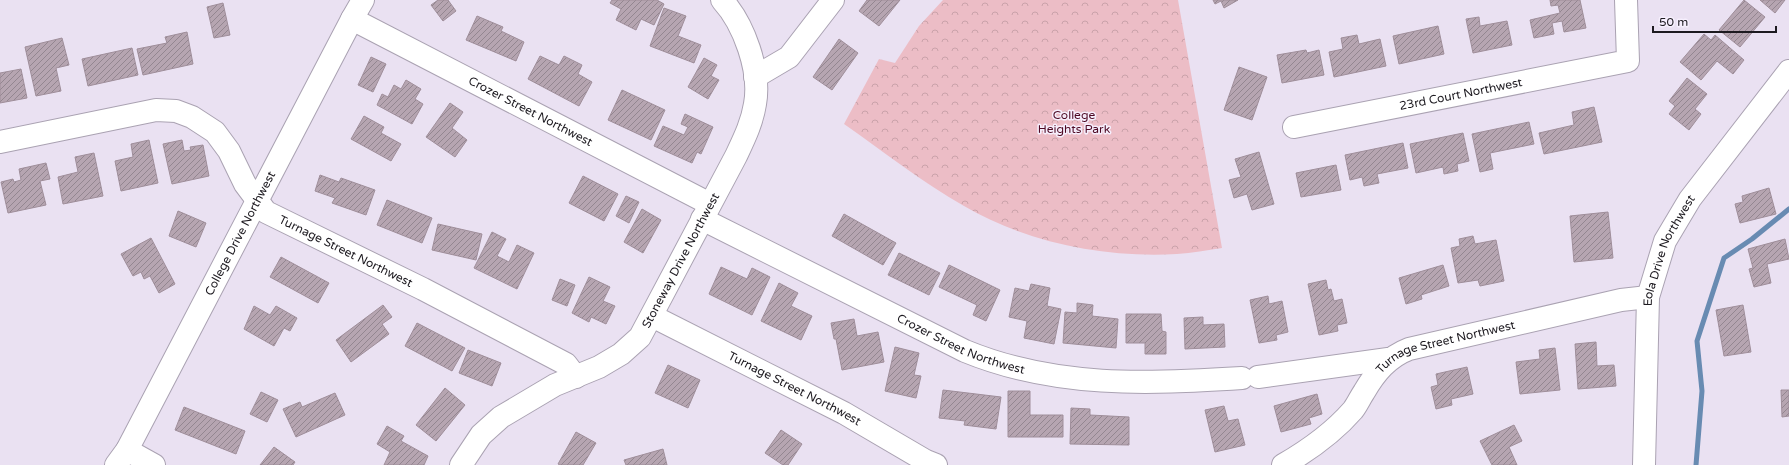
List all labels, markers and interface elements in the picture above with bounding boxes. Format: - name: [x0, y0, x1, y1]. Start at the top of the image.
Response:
- scale bar: [1653, 8, 1776, 34]
- text: 50 m: [1659, 15, 1688, 29]
- street label: Crozer Street Northwest: [466, 73, 595, 149]
- street label: 23rd Court Northwest: [1398, 75, 1524, 113]
- park label: College Heights Park: [1038, 108, 1111, 136]
- street label: College Drive Northwest: [202, 169, 278, 298]
- street label: Stoneway Drive Northwest: [639, 190, 722, 330]
- street label: Eola Drive Northwest: [1641, 192, 1698, 306]
- street label: Turnage Street Northwest: [277, 212, 415, 290]
- street label: Crozer Street Northwest: [895, 311, 1027, 377]
- street label: Turnage Street Northwest: [1373, 318, 1517, 376]
- street label: Turnage Street Northwest: [726, 349, 864, 429]

